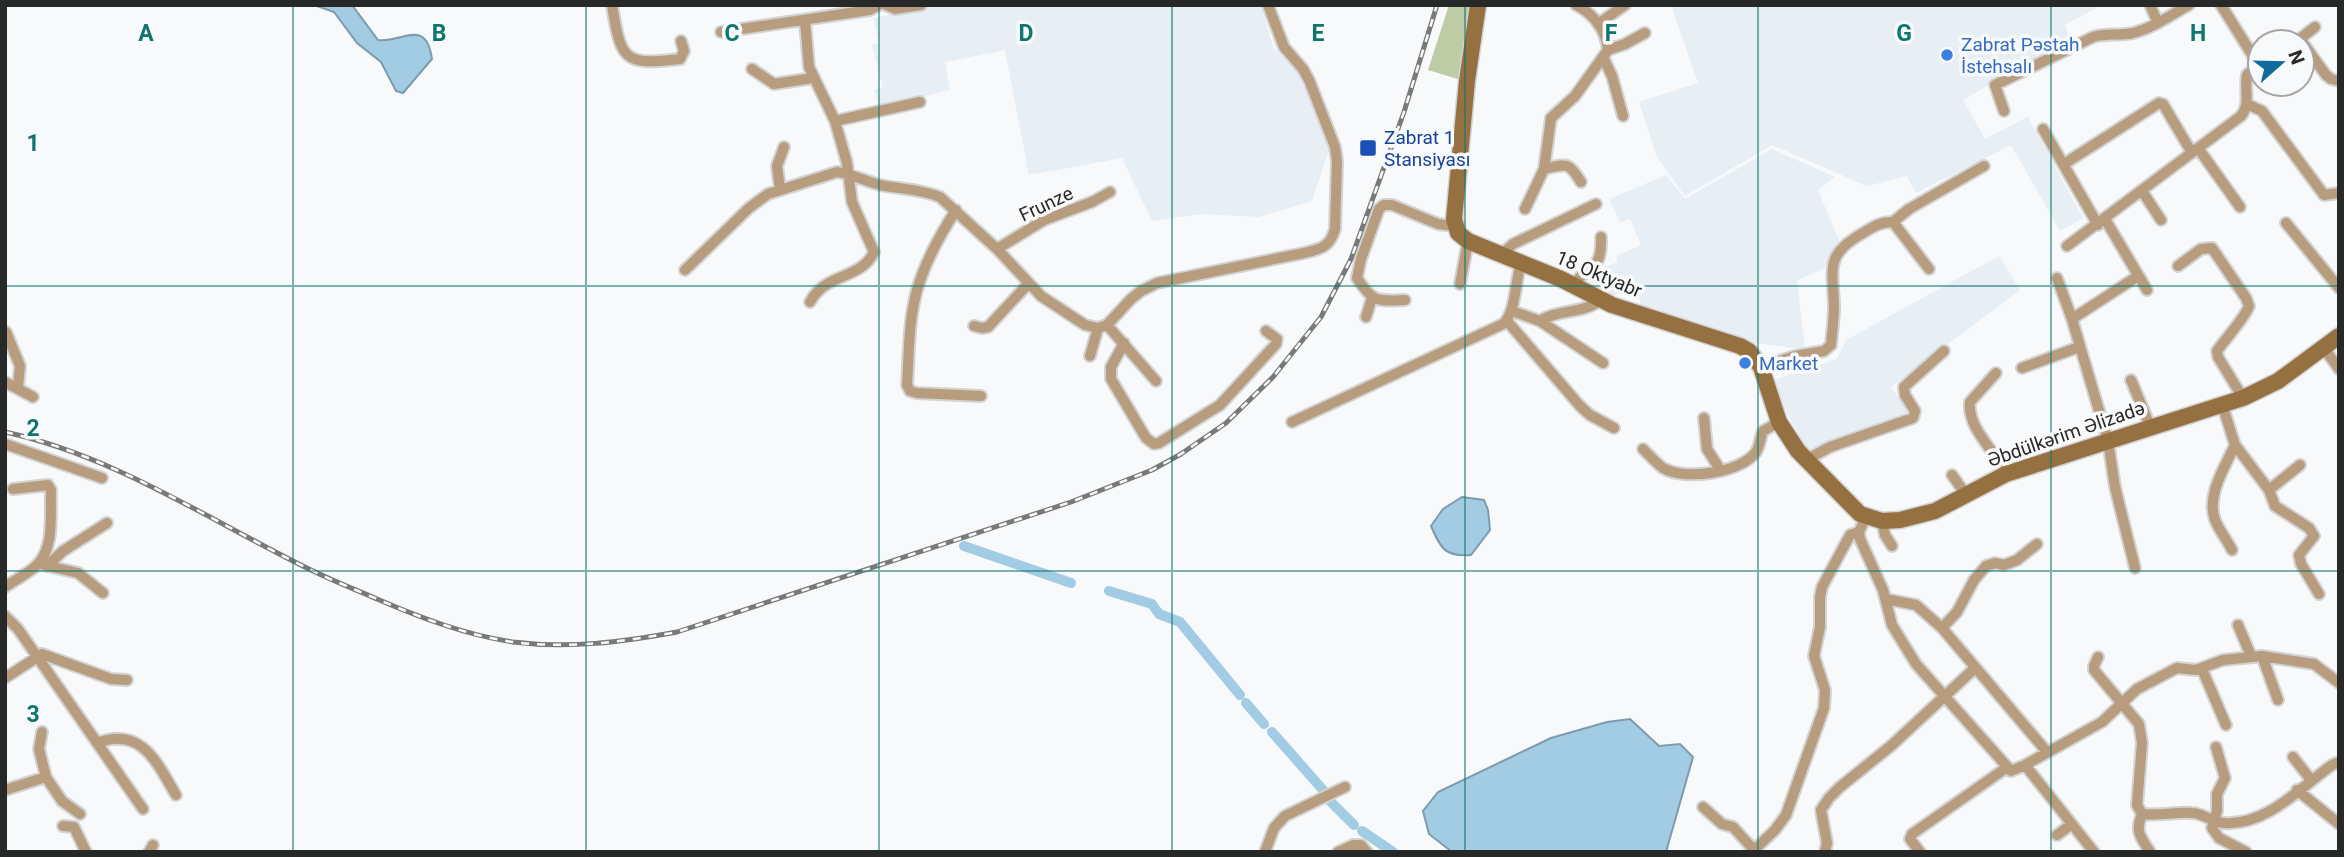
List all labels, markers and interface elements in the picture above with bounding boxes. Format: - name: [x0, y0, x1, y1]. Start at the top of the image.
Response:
- text: A: [138, 20, 154, 47]
- text: B: [432, 20, 446, 47]
- text: C: [724, 20, 740, 47]
- text: D: [1019, 20, 1033, 47]
- text: E: [1312, 20, 1325, 47]
- text: F: [1605, 20, 1618, 47]
- text: G: [1896, 20, 1912, 47]
- text: H: [2190, 20, 2206, 47]
- north arrow: [2246, 28, 2316, 98]
- place label: Zabrat Pəstah İstehsalı: [1961, 33, 2080, 78]
- marker: Zabrat Pəstah İstehsalı: [1939, 47, 1955, 63]
- text: N: [2283, 47, 2310, 68]
- place label: Zabrat 1 Stansiyası: [1384, 126, 1470, 171]
- text: 1: [26, 130, 40, 157]
- marker: Zabrat 1 Stansiyası: [1358, 138, 1378, 158]
- street label: Frunze: [1015, 182, 1077, 226]
- street label: 18 Oktyabr: [1552, 246, 1646, 303]
- place label: Market: [1759, 352, 1818, 375]
- marker: Market: [1737, 355, 1753, 371]
- street label: Əbdülkərim Əlizadə: [1984, 396, 2148, 472]
- text: 2: [26, 415, 40, 442]
- text: 3: [26, 701, 40, 728]

